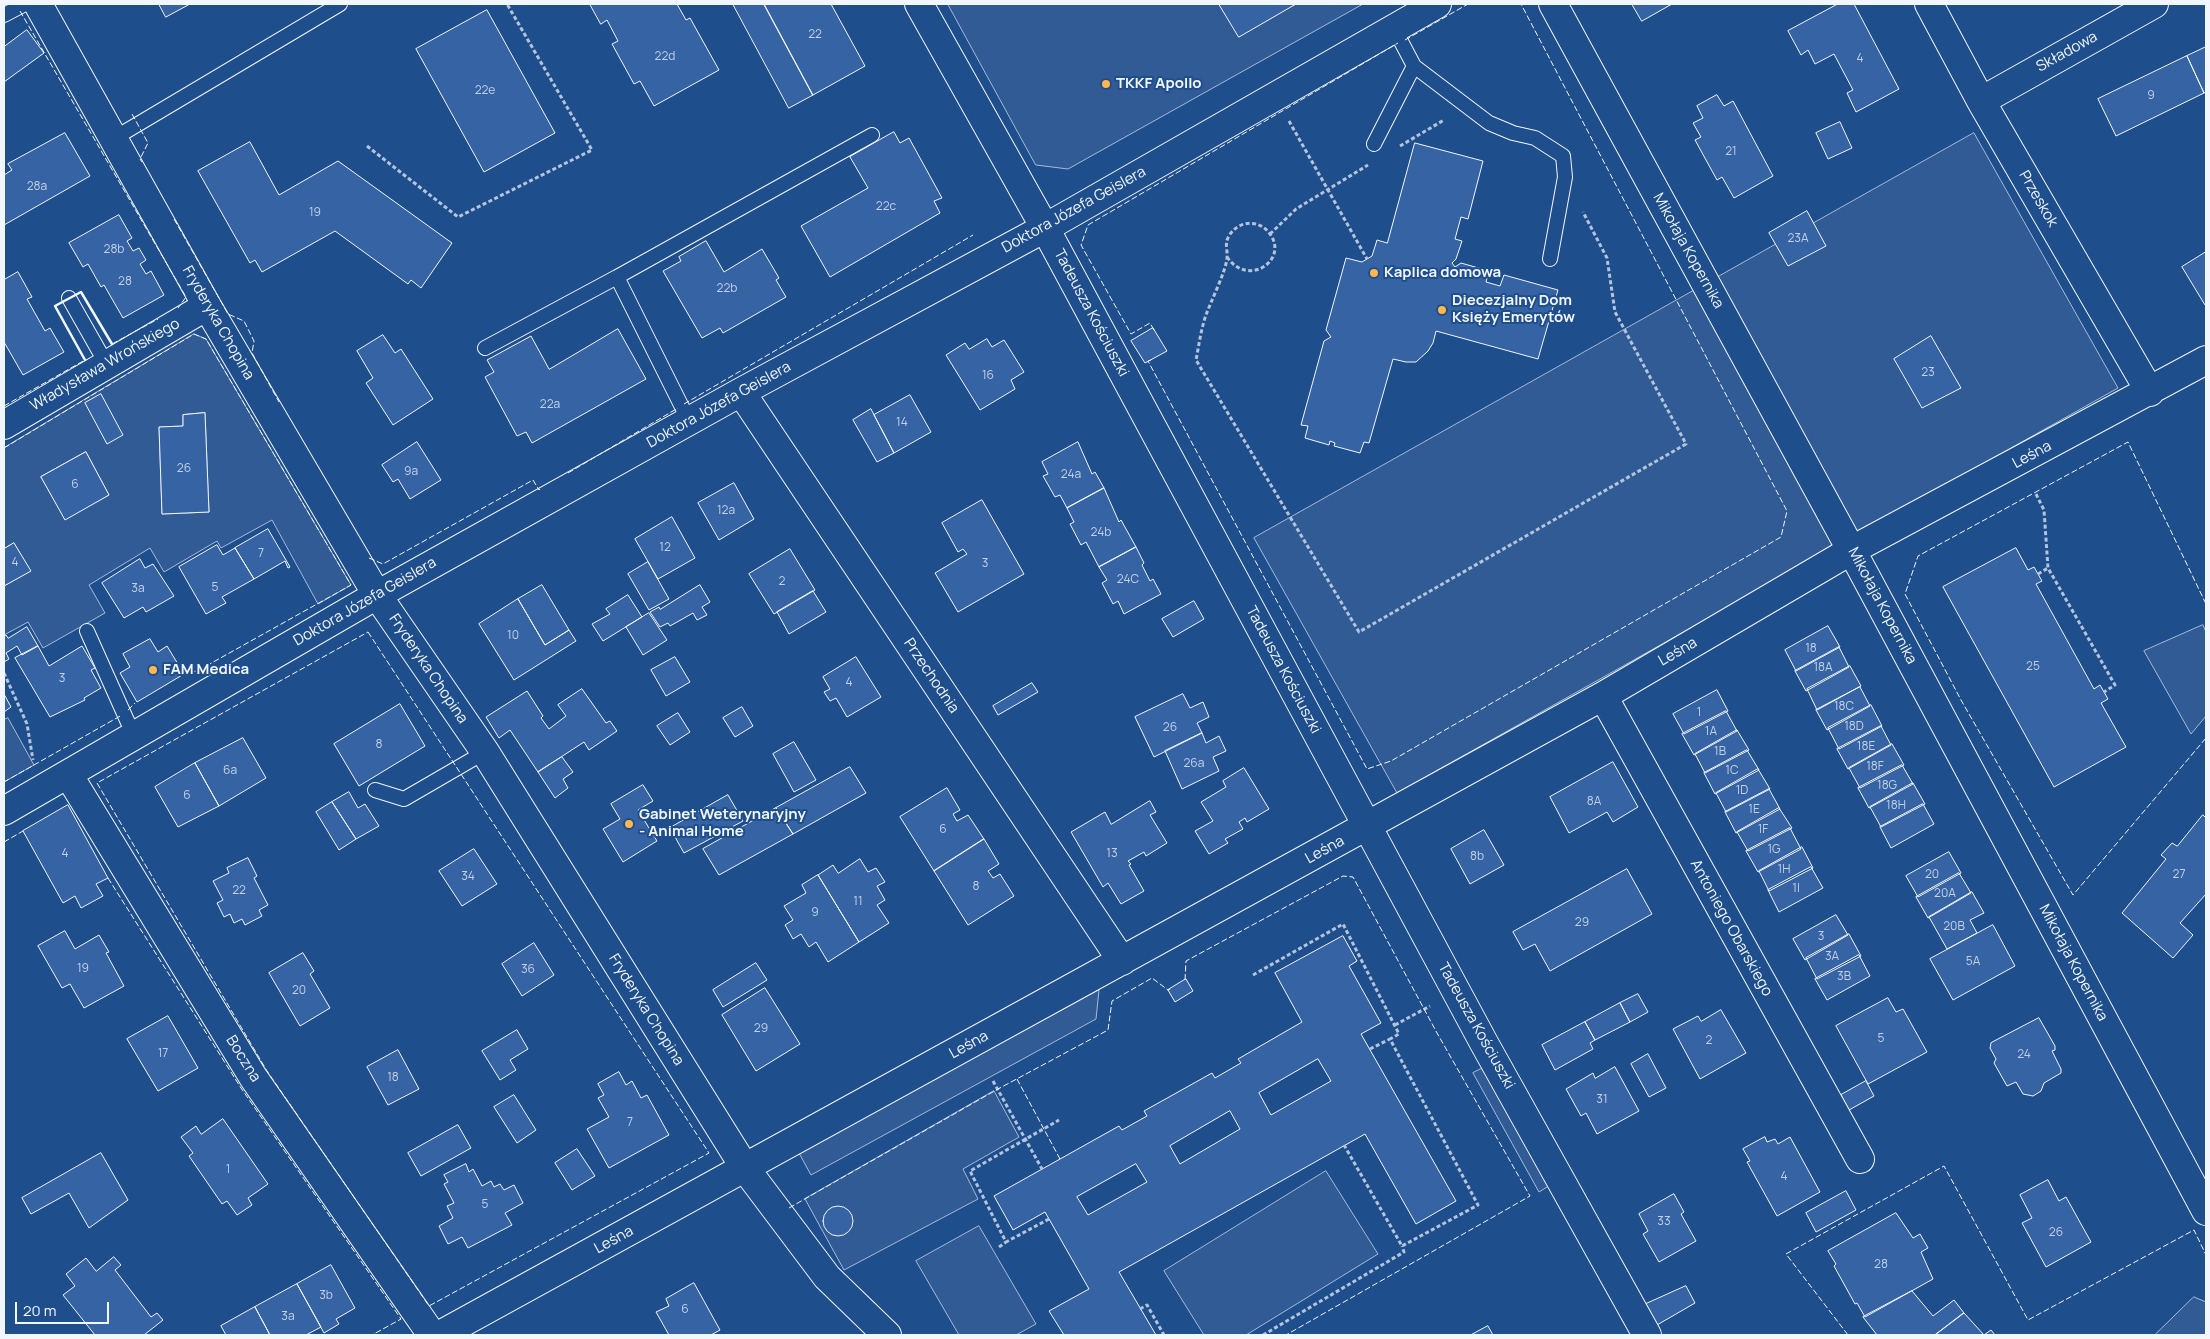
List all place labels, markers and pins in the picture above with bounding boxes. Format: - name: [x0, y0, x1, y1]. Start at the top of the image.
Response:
- place label: TKKF Apollo: [1116, 75, 1202, 93]
- marker: TKKF Apollo: [1100, 78, 1112, 90]
- place label: Kaplica domowa: [1384, 264, 1501, 282]
- marker: Kaplica domowa: [1368, 267, 1380, 279]
- place label: Diecezjalny Dom Księży Emerytów: [1452, 292, 1575, 327]
- marker: Diecezjalny Dom Księży Emerytów: [1436, 304, 1448, 316]
- place label: FAM Medica: [163, 661, 249, 679]
- marker: FAM Medica: [147, 664, 159, 676]
- place label: Gabinet Weterynaryjny - Animal Home: [639, 806, 806, 841]
- marker: Gabinet Weterynaryjny - Animal Home: [623, 818, 635, 830]

